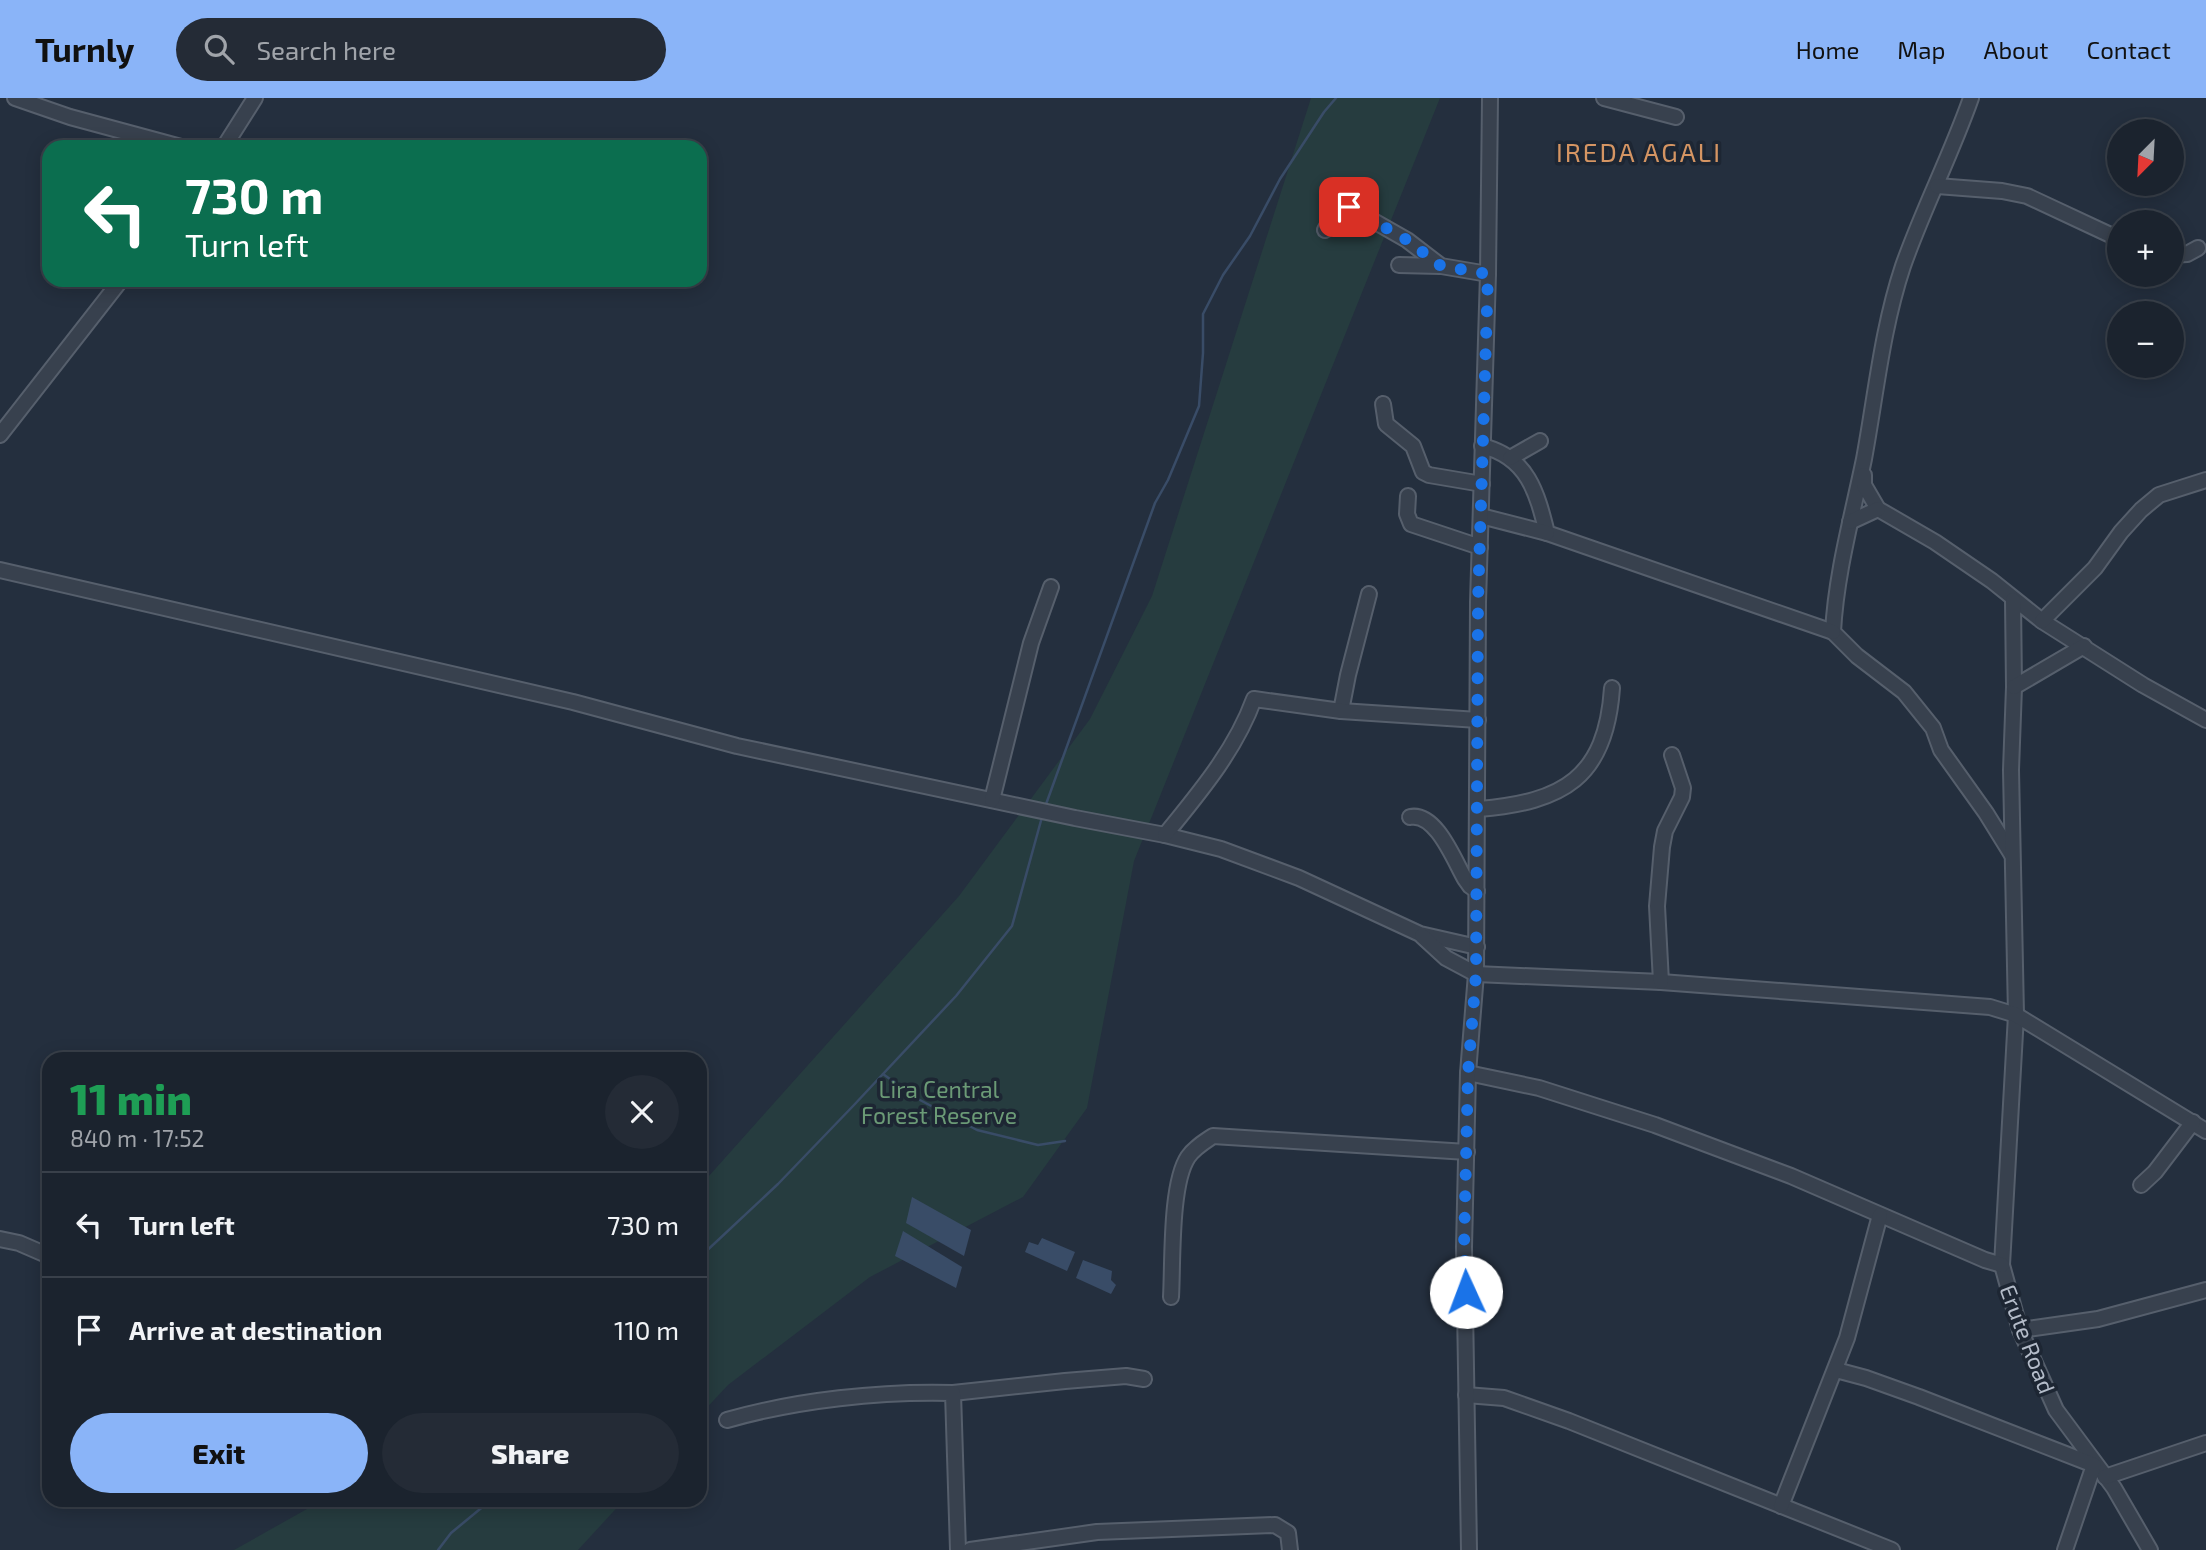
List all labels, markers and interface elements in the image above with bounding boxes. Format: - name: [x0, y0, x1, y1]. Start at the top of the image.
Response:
- search box: [176, 18, 666, 81]
- text: Turnly: [35, 29, 134, 69]
- icon: search: [200, 30, 238, 68]
- text: Search here: [256, 34, 396, 65]
- text: Home: [1796, 35, 1859, 64]
- text: Map: [1897, 35, 1945, 64]
- text: About: [1983, 35, 2049, 64]
- text: Contact: [2087, 35, 2171, 64]
- north arrow: [2107, 119, 2184, 196]
- map controls: [2107, 119, 2184, 378]
- district label: IREDA AGALI: [1556, 136, 1722, 167]
- text: 730 m: [185, 165, 323, 224]
- icon: left: [70, 168, 161, 259]
- pin: [1319, 177, 1379, 237]
- icon: arrive: [1330, 188, 1368, 226]
- button: +: [2107, 210, 2184, 287]
- text: Turn left: [185, 225, 309, 263]
- button: −: [2107, 301, 2184, 378]
- text: 11 min: [70, 1073, 192, 1123]
- button: close: [605, 1075, 679, 1149]
- park label: Lira Central Forest Reserve: [861, 1075, 1017, 1129]
- text: 840 m · 17:52: [70, 1124, 205, 1152]
- icon: left: [70, 1206, 108, 1244]
- text: Turn left: [129, 1209, 235, 1240]
- text: 730 m: [607, 1209, 679, 1240]
- position arrow: [1429, 1255, 1503, 1329]
- street label: Erute Road: [1994, 1281, 2062, 1397]
- icon: arrive: [70, 1311, 108, 1349]
- text: Arrive at destination: [129, 1314, 382, 1345]
- text: 110 m: [614, 1314, 679, 1345]
- button: Exit: [70, 1413, 368, 1493]
- button: Share: [382, 1413, 679, 1493]

